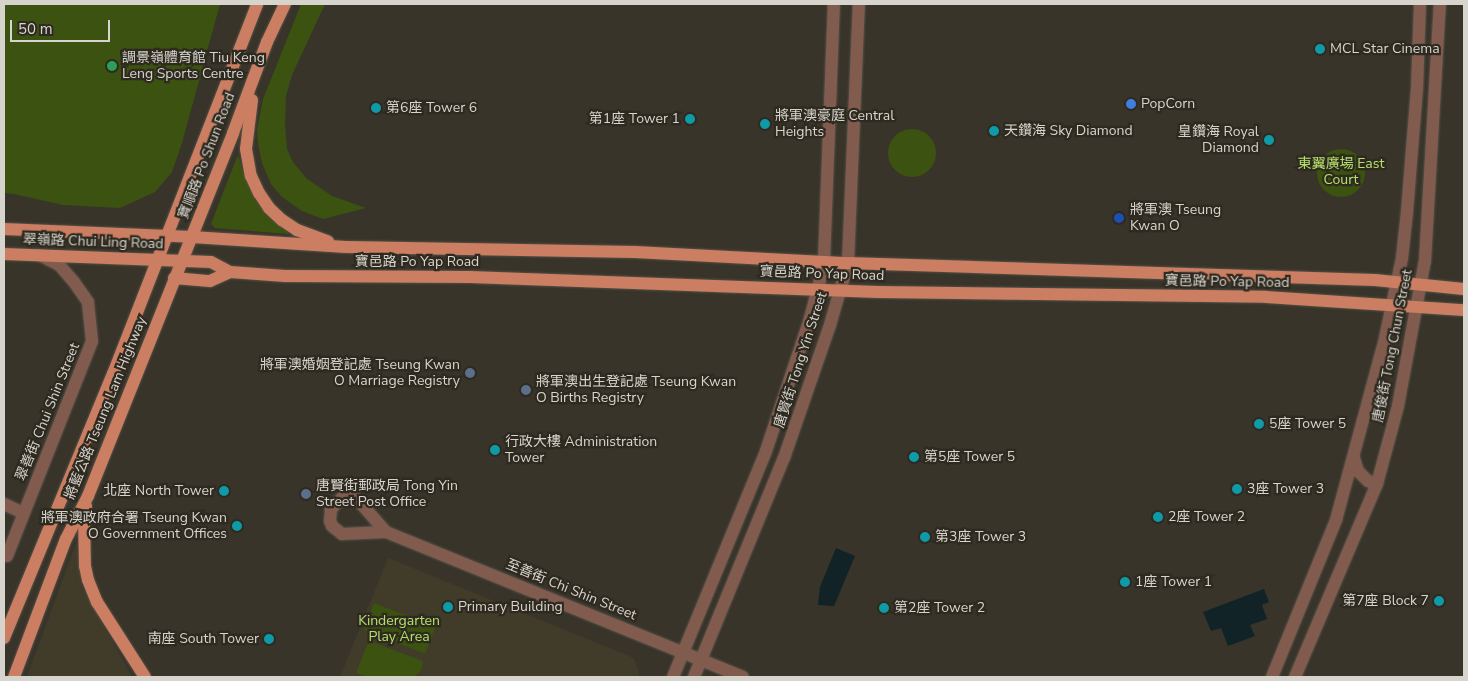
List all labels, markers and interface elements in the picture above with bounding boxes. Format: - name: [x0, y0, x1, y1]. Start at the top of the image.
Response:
- scale bar: [12, 10, 112, 42]
- text: 50 m: [18, 19, 53, 39]
- place label: MCL Star Cinema: [1330, 41, 1440, 57]
- marker: MCL Star Cinema: [1314, 43, 1326, 55]
- place label: 調景嶺體育館 Tiu Keng Leng Sports Centre: [122, 50, 265, 82]
- marker: 調景嶺體育館 Tiu Keng Leng Sports Centre: [106, 60, 118, 72]
- street label: 寶順路 Po Shun Road: [175, 90, 239, 222]
- place label: PopCorn: [1141, 96, 1195, 112]
- marker: PopCorn: [1125, 98, 1137, 110]
- place label: 第6座 Tower 6: [386, 100, 477, 116]
- marker: 第6座 Tower 6: [370, 102, 382, 114]
- place label: 將軍澳豪庭 Central Heights: [775, 108, 894, 140]
- place label: 第1座 Tower 1: [589, 111, 680, 127]
- marker: 第1座 Tower 1: [684, 113, 696, 125]
- marker: 將軍澳豪庭 Central Heights: [759, 118, 771, 130]
- place label: 天鑽海 Sky Diamond: [1004, 123, 1133, 139]
- place label: 皇鑽海 Royal Diamond: [1178, 124, 1259, 156]
- marker: 天鑽海 Sky Diamond: [988, 125, 1000, 137]
- marker: 皇鑽海 Royal Diamond: [1263, 134, 1275, 146]
- park label: 東翼廣場 East Court: [1298, 156, 1384, 188]
- place label: 將軍澳 Tseung Kwan O: [1130, 202, 1221, 234]
- marker: 將軍澳 Tseung Kwan O: [1112, 211, 1126, 225]
- street label: 翠嶺路 Chui Ling Road: [22, 231, 164, 253]
- street label: 寶邑路 Po Yap Road: [355, 254, 479, 270]
- street label: 寶邑路 Po Yap Road: [759, 263, 885, 285]
- street label: 唐俊街 Tong Chun Street: [1370, 268, 1416, 424]
- street label: 寶邑路 Po Yap Road: [1165, 273, 1289, 291]
- street label: 唐賢街 Tong Yin Street: [771, 290, 831, 430]
- street label: 將藍公路 Tseung Lam Highway: [62, 314, 150, 502]
- street label: 翠善街 Chui Shin Street: [13, 341, 83, 483]
- place label: 將軍澳婚姻登記處 Tseung Kwan O Marriage Registry: [260, 357, 460, 390]
- marker: 將軍澳婚姻登記處 Tseung Kwan O Marriage Registry: [464, 367, 476, 379]
- place label: 將軍澳出生登記處 Tseung Kwan O Births Registry: [536, 374, 736, 407]
- marker: 將軍澳出生登記處 Tseung Kwan O Births Registry: [520, 384, 532, 396]
- place label: 5座 Tower 5: [1269, 416, 1346, 432]
- marker: 5座 Tower 5: [1253, 418, 1265, 430]
- place label: 行政大樓 Administration Tower: [505, 434, 657, 467]
- marker: 行政大樓 Administration Tower: [489, 444, 501, 456]
- place label: 第5座 Tower 5: [924, 449, 1015, 465]
- marker: 第5座 Tower 5: [908, 451, 920, 463]
- place label: 唐賢街郵政局 Tong Yin Street Post Office: [316, 478, 458, 511]
- place label: 3座 Tower 3: [1247, 481, 1324, 497]
- place label: 北座 North Tower: [103, 483, 214, 499]
- marker: 3座 Tower 3: [1231, 483, 1243, 495]
- marker: 北座 North Tower: [218, 485, 230, 497]
- marker: 唐賢街郵政局 Tong Yin Street Post Office: [300, 488, 312, 500]
- place label: 2座 Tower 2: [1168, 509, 1245, 525]
- place label: 將軍澳政府合署 Tseung Kwan O Government Offices: [41, 510, 227, 542]
- marker: 2座 Tower 2: [1152, 511, 1164, 523]
- marker: 將軍澳政府合署 Tseung Kwan O Government Offices: [231, 520, 243, 532]
- place label: 第3座 Tower 3: [935, 529, 1026, 545]
- marker: 第3座 Tower 3: [919, 531, 931, 543]
- street label: 至善街 Chi Shin Street: [503, 556, 639, 624]
- place label: 1座 Tower 1: [1135, 574, 1212, 590]
- marker: 1座 Tower 1: [1119, 576, 1131, 588]
- place label: 第7座 Block 7: [1342, 593, 1429, 609]
- marker: 第7座 Block 7: [1433, 595, 1445, 607]
- place label: Primary Building: [458, 599, 563, 615]
- place label: 第2座 Tower 2: [894, 600, 985, 616]
- marker: Primary Building: [442, 601, 454, 613]
- marker: 第2座 Tower 2: [878, 602, 890, 614]
- park label: Kindergarten Play Area: [358, 613, 440, 646]
- place label: 南座 South Tower: [148, 631, 259, 647]
- marker: 南座 South Tower: [263, 633, 275, 645]

